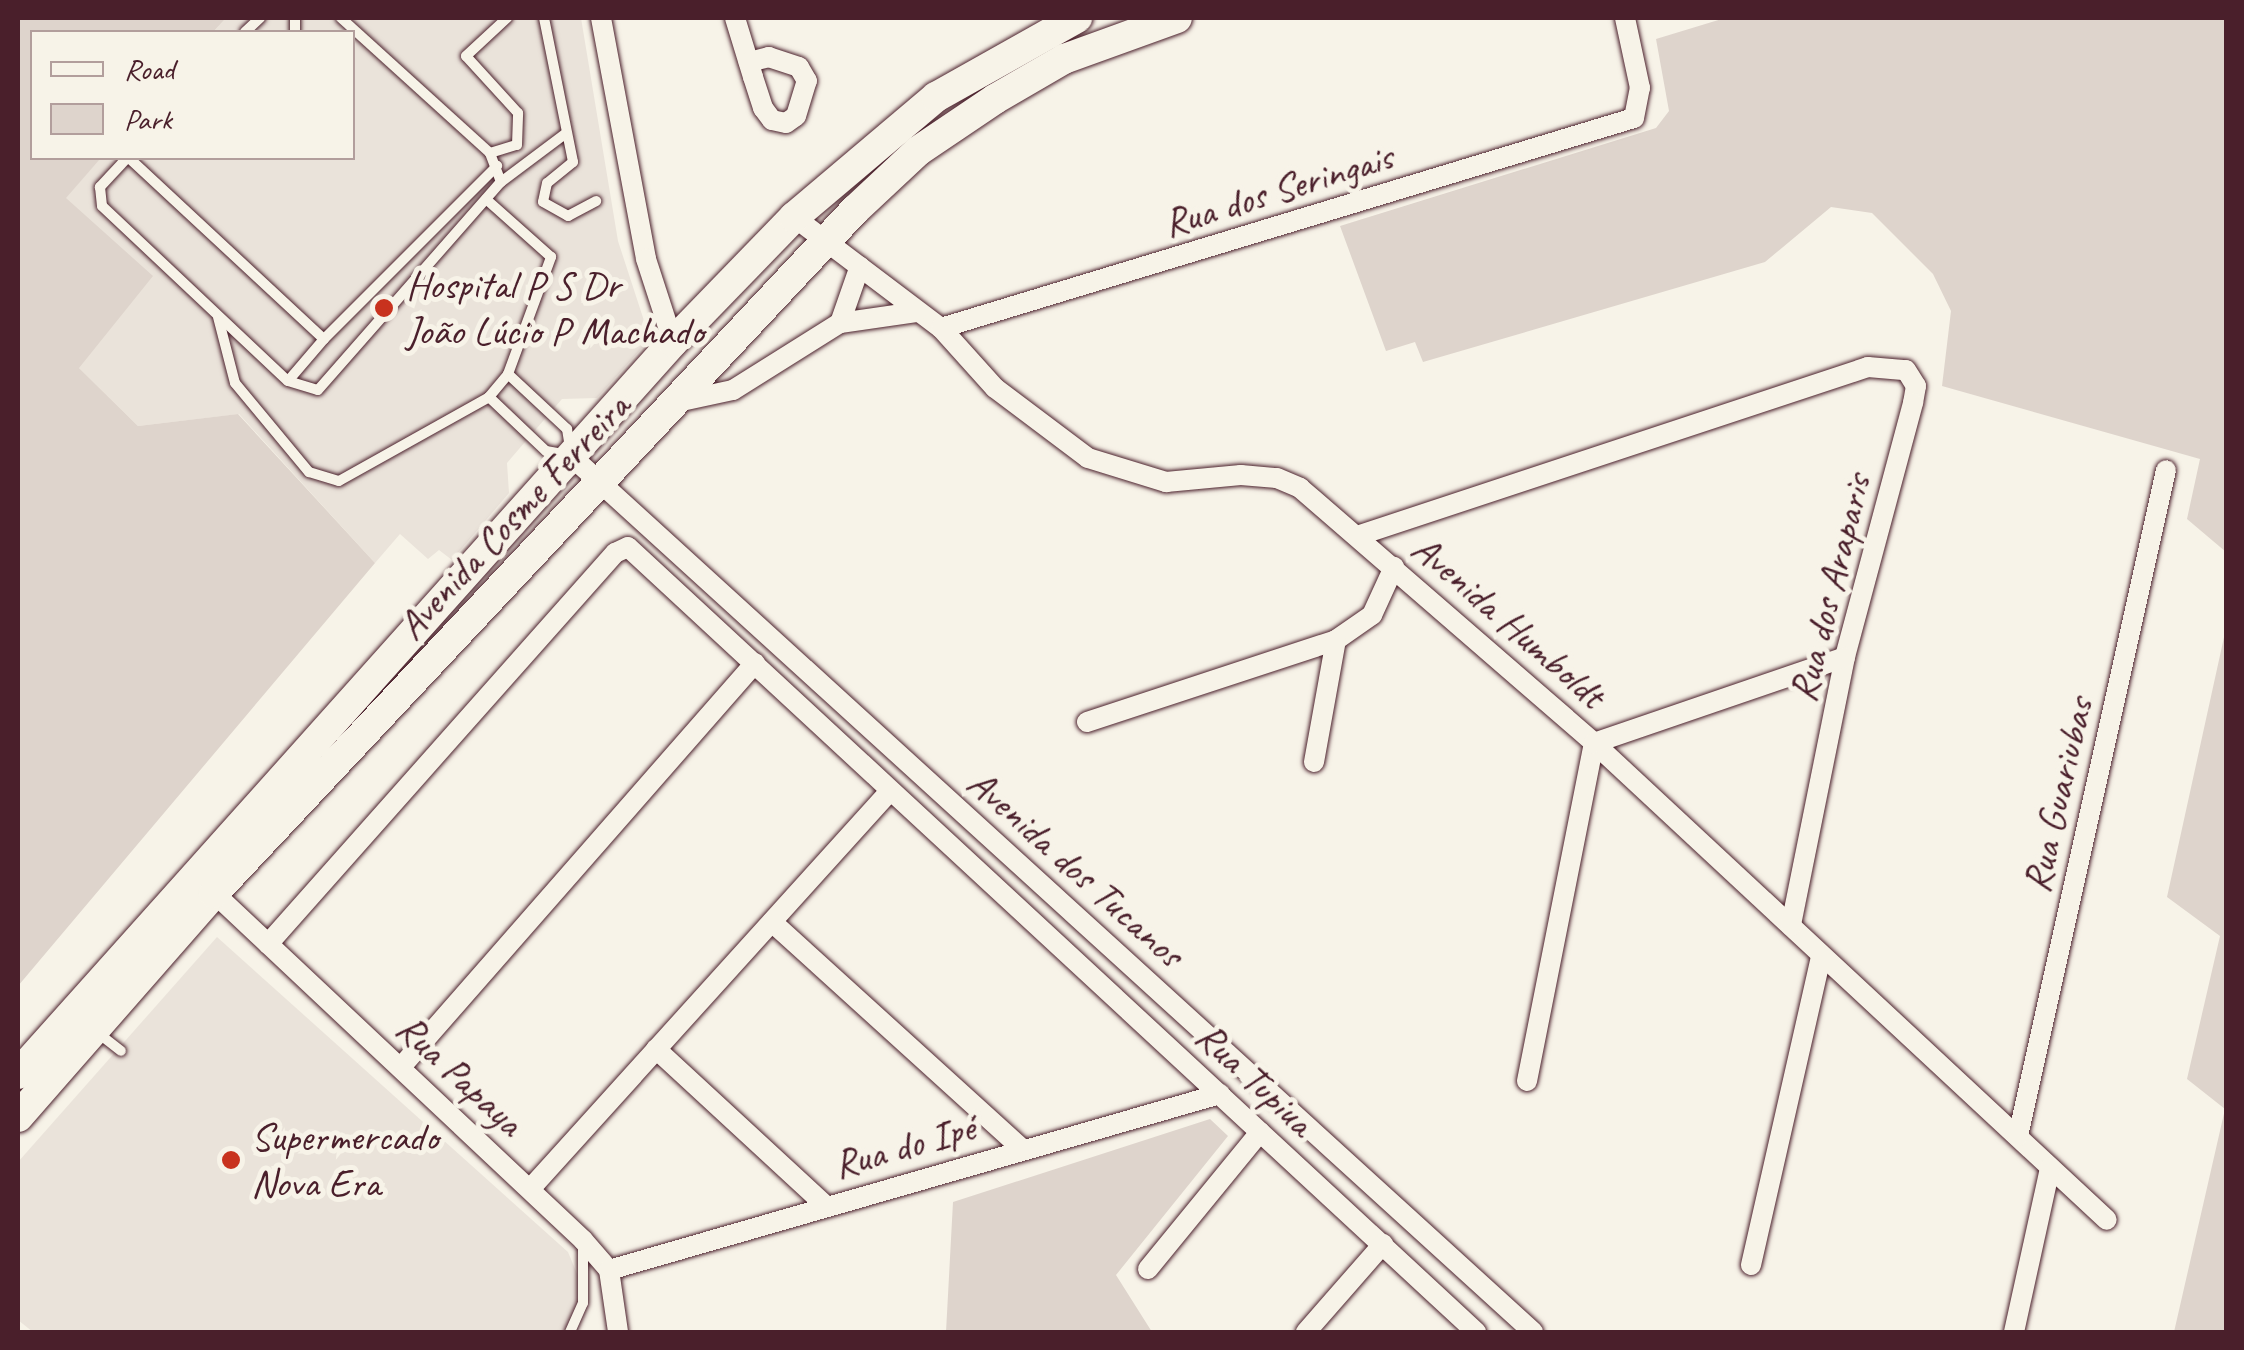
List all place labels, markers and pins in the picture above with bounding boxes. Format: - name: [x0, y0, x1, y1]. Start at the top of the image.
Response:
- place label: Hospital P S Dr João Lúcio P Machado: [406, 261, 703, 355]
- marker: Hospital P S Dr João Lúcio P Machado: [371, 295, 397, 321]
- place label: Supermercado Nova Era: [251, 1113, 438, 1207]
- marker: Supermercado Nova Era: [220, 1149, 242, 1171]

